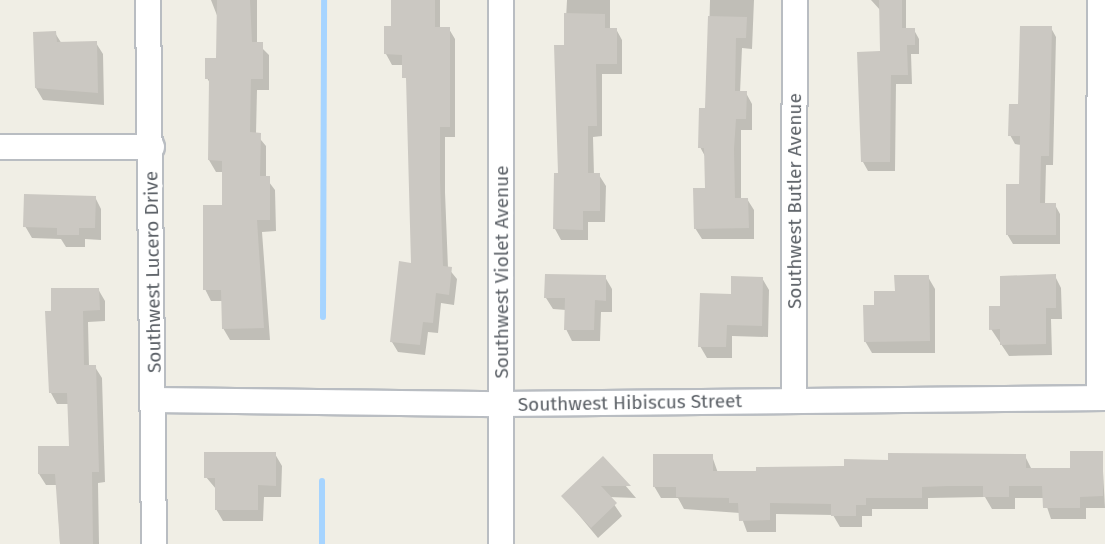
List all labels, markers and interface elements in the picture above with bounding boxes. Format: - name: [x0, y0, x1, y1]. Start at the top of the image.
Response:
- street label: Southwest Butler Avenue: [784, 93, 806, 309]
- street label: Southwest Violet Avenue: [491, 165, 513, 379]
- street label: Southwest Lucero Drive: [140, 171, 166, 373]
- street label: Southwest Hibiscus Street: [518, 390, 742, 416]

